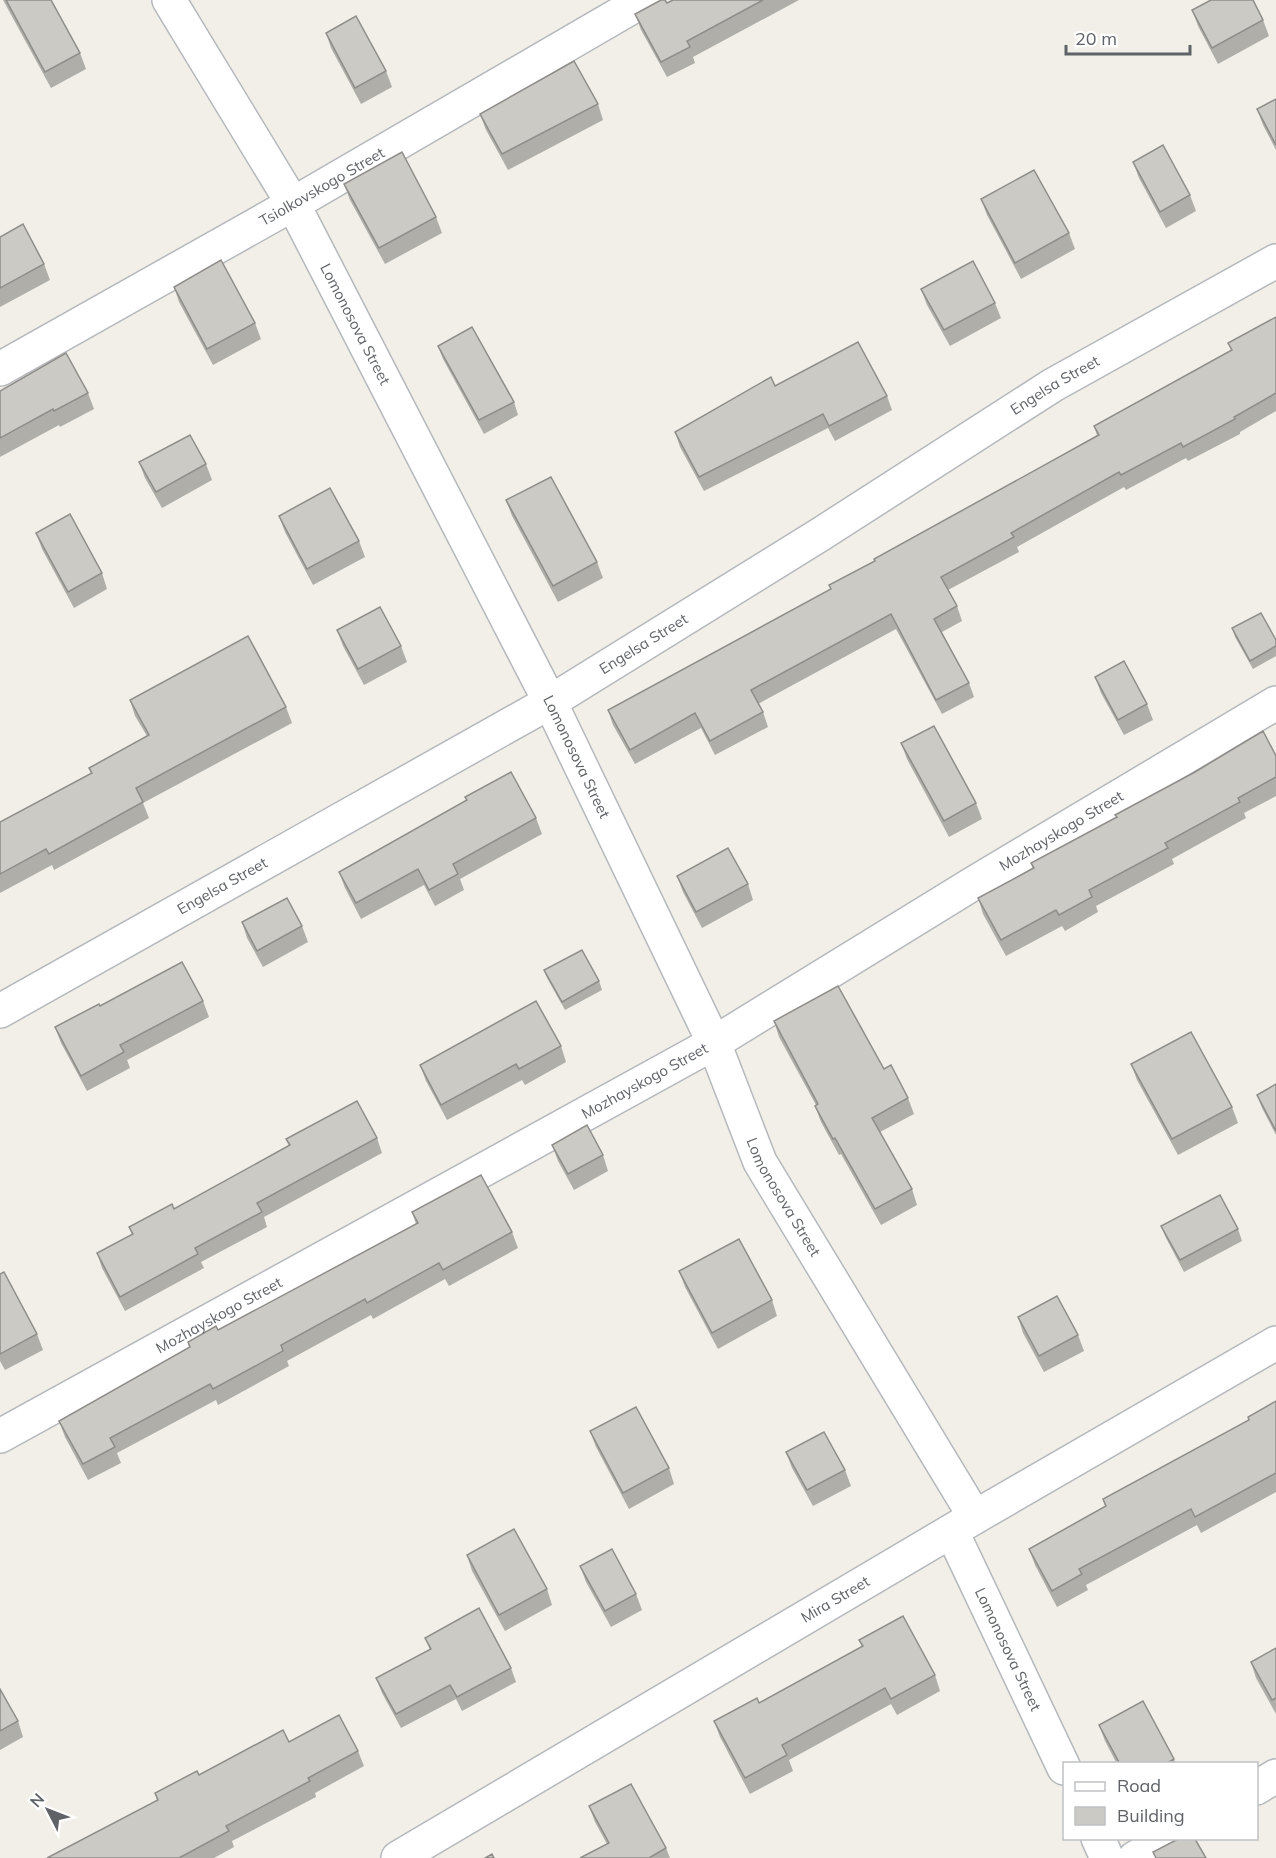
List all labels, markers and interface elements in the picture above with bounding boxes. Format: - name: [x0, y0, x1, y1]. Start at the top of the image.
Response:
- scale bar: [1066, 18, 1190, 56]
- text: 20 m: [1075, 27, 1117, 50]
- street label: Tsiolkovskogo Street: [256, 143, 388, 230]
- street label: Lomonosova Street: [316, 260, 395, 388]
- street label: Engelsa Street: [1007, 351, 1103, 419]
- street label: Engelsa Street: [596, 609, 691, 678]
- street label: Lomonosova Street: [539, 692, 614, 821]
- street label: Mozhayskogo Street: [996, 786, 1127, 875]
- street label: Engelsa Street: [174, 853, 270, 919]
- street label: Mozhayskogo Street: [578, 1038, 711, 1123]
- street label: Lomonosova Street: [743, 1135, 825, 1260]
- street label: Mozhayskogo Street: [152, 1273, 285, 1357]
- street label: Mira Street: [797, 1572, 873, 1627]
- street label: Lomonosova Street: [971, 1585, 1046, 1714]
- legend: [1063, 1762, 1258, 1840]
- text: Road: [1117, 1774, 1161, 1797]
- north arrow: [18, 1780, 78, 1840]
- text: N: [25, 1789, 48, 1811]
- text: Building: [1117, 1804, 1185, 1827]

